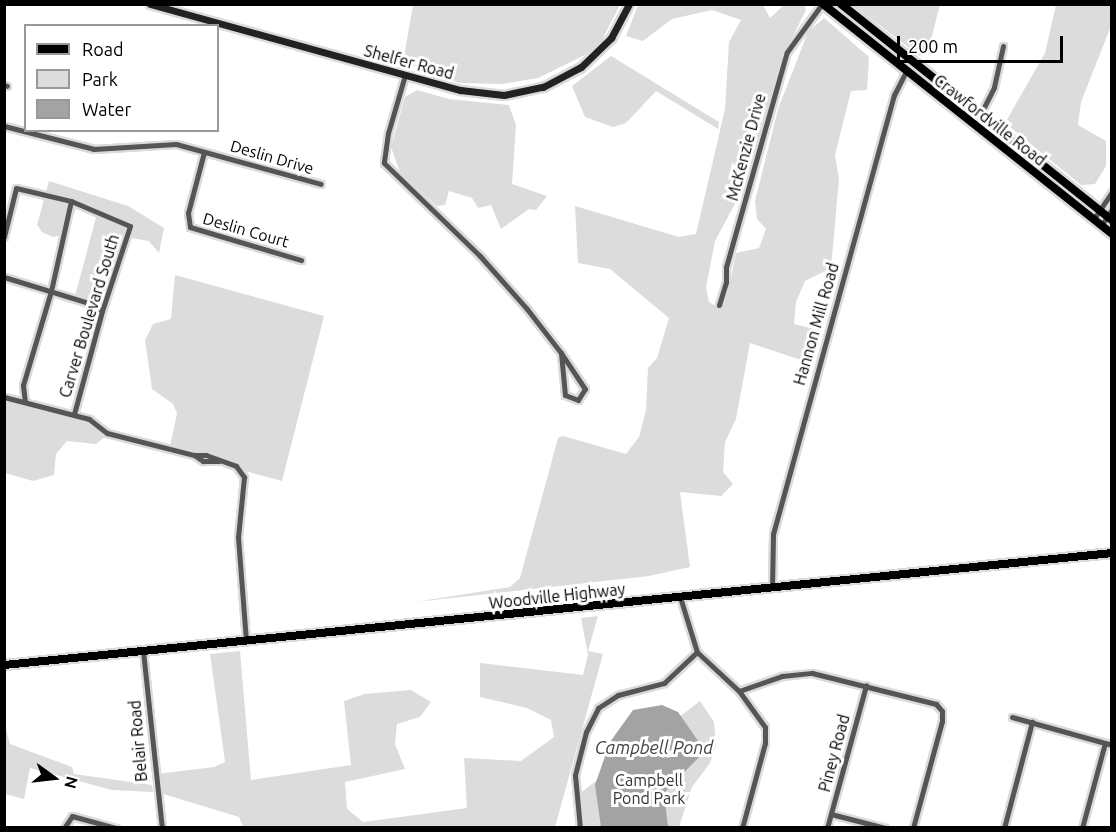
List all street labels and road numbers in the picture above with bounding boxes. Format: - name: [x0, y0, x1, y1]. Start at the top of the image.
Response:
- street label: Shelfer Road: [362, 41, 456, 83]
- street label: Crawfordville Road: [930, 70, 1050, 170]
- street label: McKenzie Drive: [722, 91, 770, 203]
- street label: Deslin Drive: [228, 136, 316, 178]
- street label: Deslin Court: [201, 209, 291, 251]
- street label: Carver Boulevard South: [55, 232, 123, 400]
- street label: Hannon Mill Road: [789, 261, 843, 387]
- street label: Woodville Highway: [488, 579, 626, 613]
- street label: Belair Road: [125, 699, 151, 783]
- street label: Piney Road: [814, 712, 854, 794]

